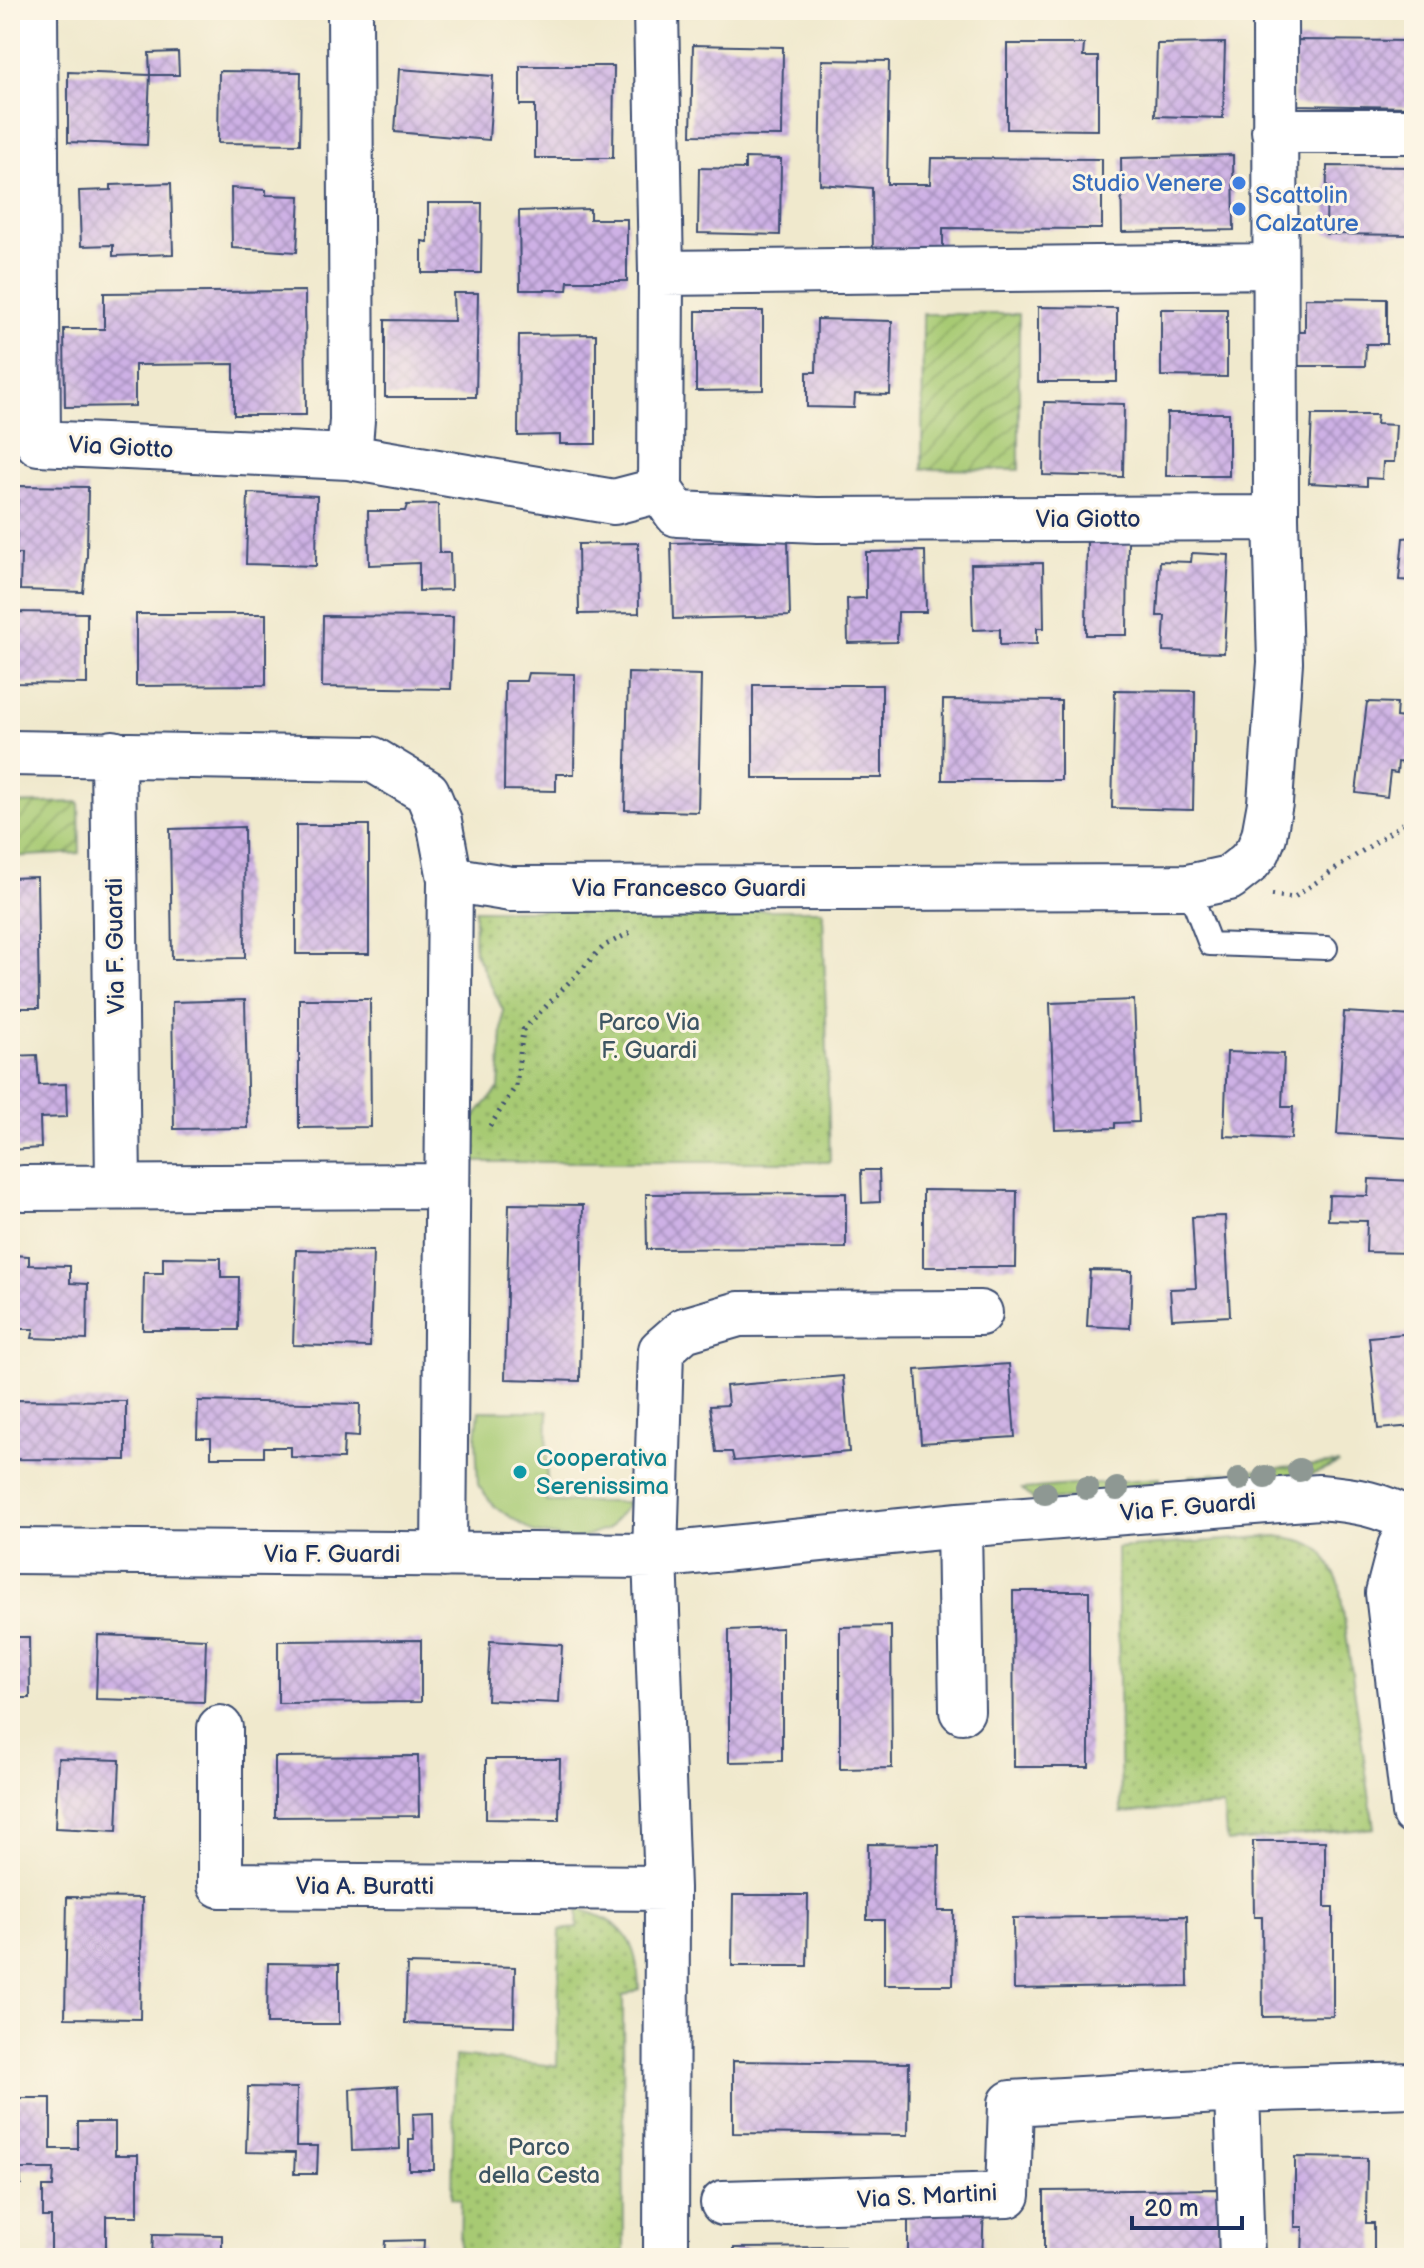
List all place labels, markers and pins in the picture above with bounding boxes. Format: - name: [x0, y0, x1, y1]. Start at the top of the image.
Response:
- place label: Studio Venere: [1072, 169, 1223, 198]
- marker: Studio Venere: [1230, 174, 1248, 192]
- place label: Scattolin Calzature: [1255, 181, 1359, 238]
- marker: Scattolin Calzature: [1230, 200, 1248, 218]
- place label: Cooperativa Serenissima: [536, 1444, 669, 1501]
- marker: Cooperativa Serenissima: [511, 1463, 529, 1481]

